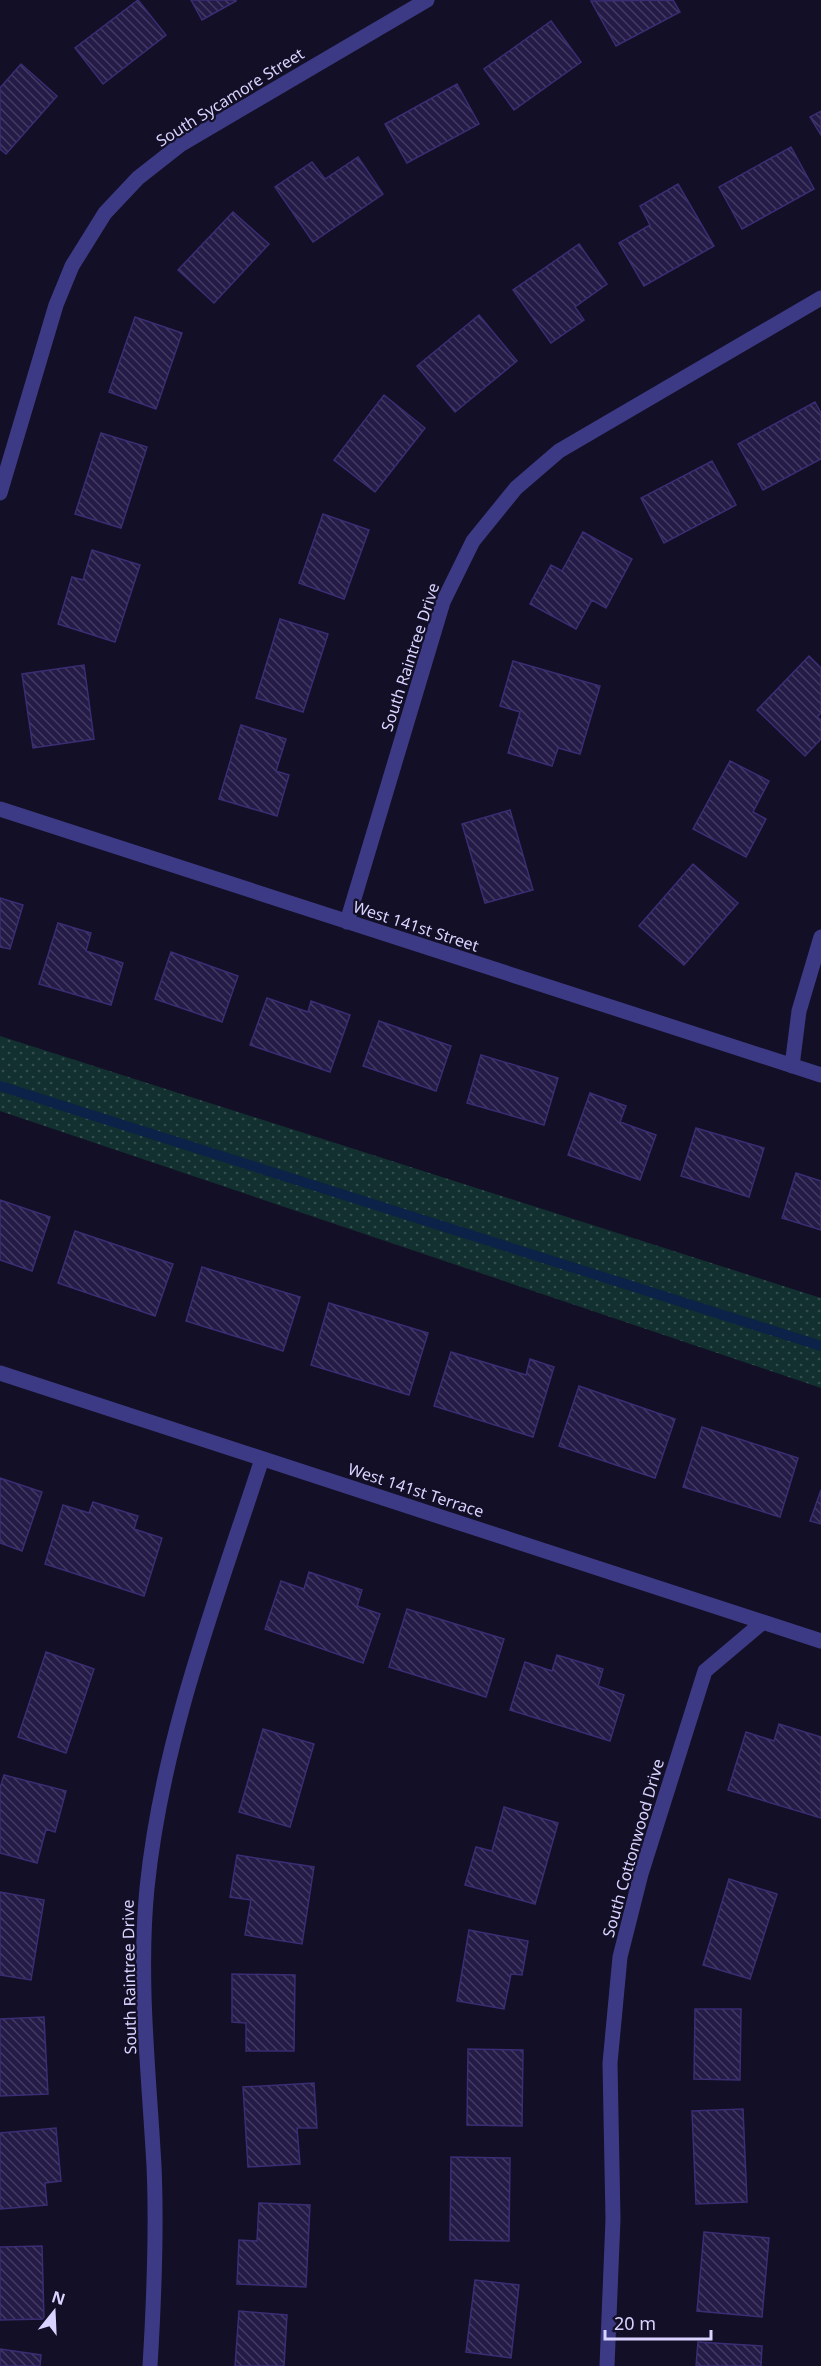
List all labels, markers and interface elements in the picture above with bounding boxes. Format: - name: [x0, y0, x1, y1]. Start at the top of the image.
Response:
- street label: South Sycamore Street: [152, 42, 308, 152]
- street label: South Raintree Drive: [376, 580, 444, 734]
- street label: West 141st Street: [350, 895, 482, 957]
- street label: West 141st Terrace: [345, 1458, 487, 1522]
- street label: South Cottonwood Drive: [597, 1756, 669, 1940]
- street label: South Raintree Drive: [117, 1899, 141, 2055]
- north arrow: [24, 2282, 84, 2342]
- text: N: [49, 2285, 68, 2310]
- scale bar: [605, 2303, 712, 2341]
- text: 20 m: [614, 2311, 656, 2335]

